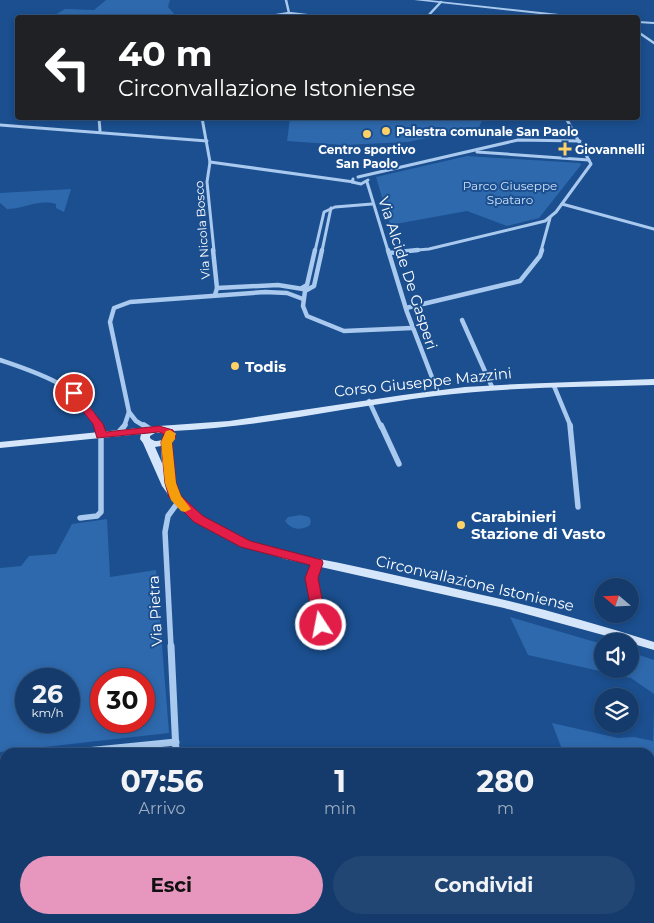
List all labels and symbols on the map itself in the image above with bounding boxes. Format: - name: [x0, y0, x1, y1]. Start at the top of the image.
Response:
- place label: Palestra comunale San Paolo: [396, 124, 579, 139]
- marker: Palestra comunale San Paolo: [380, 125, 392, 137]
- marker: Centro sportivo San Paolo: [361, 128, 373, 140]
- place label: Centro sportivo San Paolo: [318, 142, 416, 171]
- place label: Giovannelli: [575, 142, 645, 157]
- marker: Giovannelli: [559, 143, 571, 155]
- park label: Parco Giuseppe Spataro: [463, 178, 557, 207]
- street label: Via Nicola Bosco: [191, 180, 213, 280]
- street label: Via Alcide De Gasperi: [374, 194, 442, 352]
- place label: Todis: [245, 357, 286, 376]
- marker: Todis: [229, 360, 241, 372]
- street label: Corso Giuseppe Mazzini: [333, 363, 513, 401]
- pin: [53, 372, 95, 414]
- place label: Carabinieri Stazione di Vasto: [471, 507, 606, 543]
- marker: Carabinieri Stazione di Vasto: [455, 519, 467, 531]
- street label: Circonvallazione Istoniense: [374, 551, 576, 615]
- street label: Via Pietra: [144, 575, 166, 647]
- north arrow: [594, 578, 639, 622]
- position arrow: [294, 598, 346, 650]
- speed limit sign: 30: [90, 668, 155, 733]

